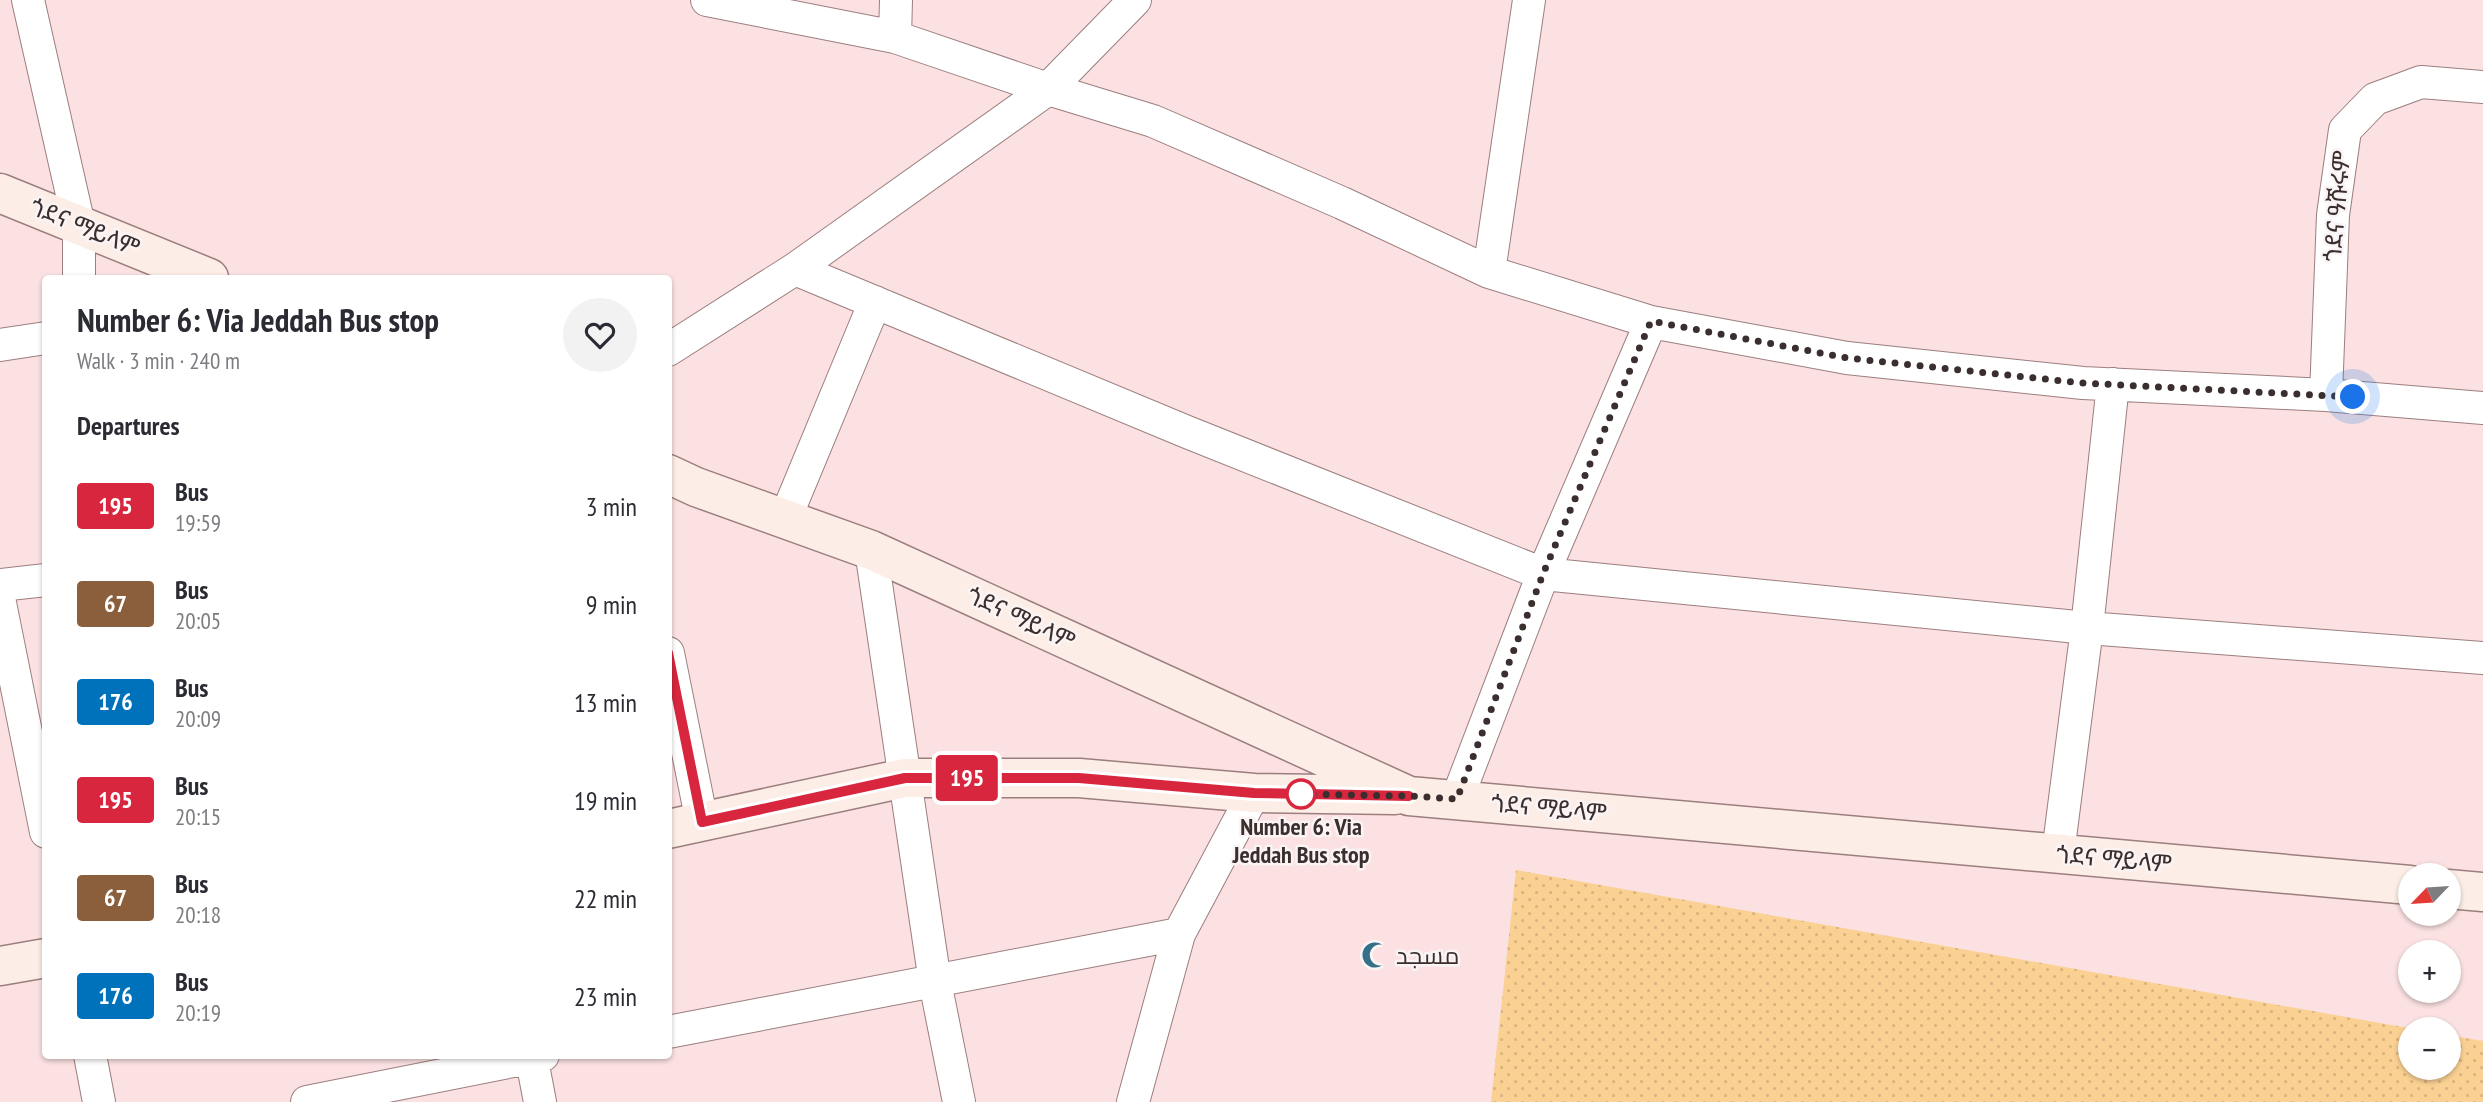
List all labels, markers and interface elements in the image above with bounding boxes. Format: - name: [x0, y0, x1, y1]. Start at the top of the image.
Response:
- street label: ጎደና ዓሹሩም: [2317, 149, 2357, 263]
- street label: ጎደና ማይላም: [26, 191, 145, 263]
- text: Number 6: Via Jeddah Bus stop: [77, 298, 439, 341]
- button: heart: [563, 298, 637, 372]
- text: Walk · 3 min · 240 m: [77, 346, 240, 375]
- your location: [2335, 379, 2370, 414]
- text: Departures: [77, 409, 180, 442]
- text: Bus: [175, 475, 208, 508]
- text: 195: [98, 490, 133, 521]
- text: 3 min: [586, 490, 637, 523]
- text: 19:59: [175, 508, 221, 537]
- text: Bus: [175, 573, 208, 606]
- street label: ጎደና ማይላም: [962, 579, 1080, 657]
- text: 67: [104, 588, 127, 619]
- text: 9 min: [586, 588, 637, 621]
- text: 20:05: [175, 606, 221, 635]
- text: Bus: [175, 671, 208, 704]
- text: 176: [98, 686, 133, 717]
- text: 13 min: [574, 686, 637, 719]
- text: 20:09: [175, 704, 221, 733]
- line badge: 195: [927, 755, 1007, 801]
- text: 195: [950, 762, 984, 793]
- text: Bus: [175, 769, 208, 802]
- marker: Number 6: Via Jeddah Bus stop: [1286, 779, 1316, 809]
- text: 195: [98, 784, 133, 815]
- text: 19 min: [574, 784, 637, 817]
- street label: ጎደና ማይላም: [1490, 788, 1608, 828]
- text: 20:15: [175, 802, 221, 831]
- place label: Number 6: Via Jeddah Bus stop: [1232, 811, 1370, 870]
- street label: ጎደና ማይላም: [2055, 839, 2173, 879]
- north arrow: [2398, 863, 2460, 926]
- map controls: [2398, 863, 2461, 1080]
- text: Bus: [175, 867, 208, 900]
- text: 67: [104, 882, 127, 913]
- text: 22 min: [574, 882, 637, 915]
- text: 20:18: [175, 900, 221, 929]
- mosque icon: مسجد: [1360, 940, 1390, 970]
- place label: مسجد: [1396, 940, 1459, 971]
- button: +: [2398, 940, 2461, 1003]
- text: Bus: [175, 965, 208, 998]
- text: 176: [98, 980, 133, 1011]
- text: 23 min: [574, 980, 637, 1013]
- text: 20:19: [175, 998, 221, 1027]
- button: −: [2398, 1017, 2461, 1080]

